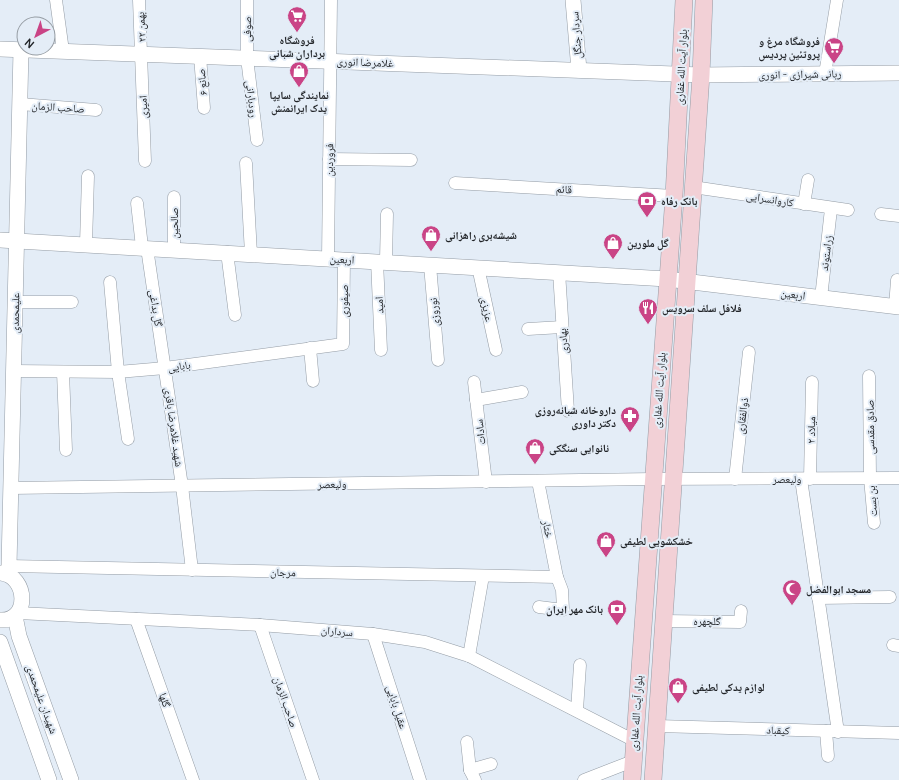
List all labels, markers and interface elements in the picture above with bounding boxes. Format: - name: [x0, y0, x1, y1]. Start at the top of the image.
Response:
- supermarket icon: فروشگاه برداران شبانی: [286, 5, 308, 33]
- street label: سردار جنگل: [566, 11, 585, 59]
- street label: ۲۲ بهمن: [132, 12, 149, 43]
- north arrow: [16, 16, 56, 56]
- street label: صوفی: [239, 16, 254, 42]
- street label: بلوار آیت الله غفاری: [671, 29, 690, 105]
- place label: فروشگاه برداران شبانی: [269, 32, 325, 61]
- place label: فروشگاه مرغ و پروتئین پردیس: [759, 33, 820, 62]
- text: N: [21, 36, 37, 52]
- supermarket icon: فروشگاه مرغ و پروتئین پردیس: [823, 36, 845, 64]
- street label: غلامرضا انوری: [336, 53, 394, 70]
- shop icon: نمایندگی سایپا یدک ایرانمنش: [288, 60, 310, 88]
- street label: ربانی شیرازی - انوری: [758, 65, 842, 82]
- street label: صانع ۶: [193, 68, 210, 96]
- street label: رودبارانی: [243, 80, 262, 118]
- place label: نمایندگی سایپا یدک ایرانمنش: [269, 87, 329, 116]
- street label: امیری: [135, 95, 150, 119]
- street label: صاحب الزمان: [31, 97, 85, 116]
- street label: فروردین: [321, 143, 336, 177]
- street label: قائم: [555, 181, 573, 197]
- street label: کاروانسرایی: [745, 187, 795, 210]
- bank icon: بانک رفاه: [636, 190, 658, 218]
- place label: بانک رفاه: [661, 193, 698, 208]
- street label: صالحین: [166, 207, 181, 239]
- shop icon: شیشه‌بری راهزانی: [420, 224, 442, 252]
- place label: شیشه‌بری راهزانی: [445, 227, 517, 243]
- shop icon: گل ملورین: [602, 232, 624, 260]
- street label: زراستوند: [816, 234, 835, 272]
- place label: گل ملورین: [627, 235, 669, 251]
- street label: اربعین: [329, 250, 355, 267]
- street label: صیفوری: [336, 284, 351, 318]
- street label: اربعین: [780, 285, 806, 302]
- street label: گل بداغی: [146, 288, 167, 328]
- street label: علیمحمدی: [7, 292, 22, 333]
- street label: عزیزی: [478, 295, 498, 323]
- street label: امید: [371, 296, 386, 314]
- street label: نوروزی: [425, 297, 442, 327]
- restaurant icon: فلافل سلف سرویس: [637, 297, 659, 325]
- place label: فلافل سلف سرویس: [662, 300, 742, 316]
- street label: بهادری: [554, 328, 571, 354]
- street label: بلوار آیت الله غفاری: [648, 352, 669, 428]
- street label: بابایی: [167, 356, 191, 375]
- street label: شهید غلامرضا باقری: [162, 386, 187, 467]
- street label: ذوالفقاری: [732, 396, 751, 435]
- street label: صادق مقدسی: [862, 400, 877, 454]
- place label: داروخانه شبانه‌روزی دکتر داوری: [535, 402, 616, 431]
- pharmacy icon: داروخانه شبانه‌روزی دکتر داوری: [619, 405, 641, 433]
- street label: میلاد ۲: [803, 416, 818, 444]
- street label: سادات: [470, 418, 489, 446]
- shop icon: نانوایی سنگکی: [524, 437, 546, 465]
- place label: نانوایی سنگکی: [549, 440, 609, 456]
- street label: ولیعصر: [772, 471, 802, 486]
- street label: ولیعصر: [316, 476, 347, 491]
- street label: بن بست: [863, 485, 880, 517]
- street label: ختار: [539, 518, 558, 539]
- shop icon: خشکشویی لطیفی: [595, 530, 617, 558]
- place label: خشکشویی لطیفی: [620, 533, 693, 549]
- street label: مرجان: [270, 564, 296, 579]
- mosque icon: مسجد ابوالفضل: [781, 578, 803, 606]
- place label: مسجد ابوالفضل: [806, 581, 871, 597]
- bank icon: بانک مهر ایران: [606, 598, 628, 626]
- place label: بانک مهر ایران: [546, 601, 603, 617]
- street label: گلچهره: [693, 613, 721, 628]
- street label: سرداران: [320, 622, 354, 639]
- street label: شهیدان علیمحمدی: [23, 662, 62, 735]
- street label: صاحب الزمان: [271, 674, 302, 729]
- street label: بلوار آیت الله غفاری: [625, 675, 646, 751]
- shop icon: لوازم یدکی لطیفی: [667, 676, 689, 704]
- place label: لوازم یدکی لطیفی: [692, 679, 765, 695]
- street label: عقیل بابایی: [383, 683, 412, 731]
- street label: گلها: [156, 691, 175, 709]
- street label: کیقباد: [766, 722, 790, 737]

